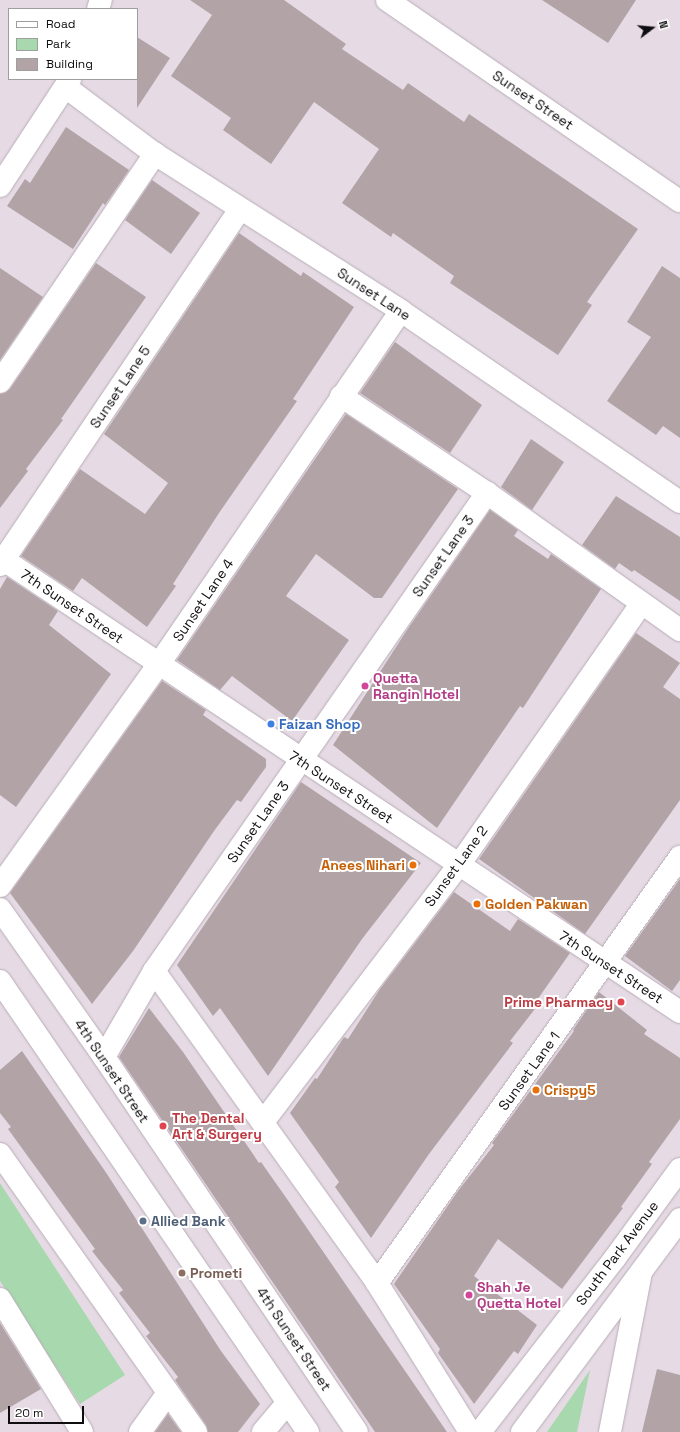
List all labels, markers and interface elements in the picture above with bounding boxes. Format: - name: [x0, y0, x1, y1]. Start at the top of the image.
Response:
- legend: [8, 8, 138, 80]
- north arrow: [632, 8, 672, 48]
- text: Road: [46, 16, 75, 32]
- text: N: [656, 19, 671, 30]
- text: Park: [46, 36, 71, 52]
- text: Building: [46, 56, 93, 72]
- street label: Sunset Street: [489, 67, 577, 133]
- street label: Sunset Lane: [334, 264, 414, 324]
- street label: Sunset Lane 5: [86, 343, 154, 431]
- street label: Sunset Lane 3: [409, 512, 477, 600]
- street label: Sunset Lane 4: [169, 555, 237, 645]
- street label: 7th Sunset Street: [17, 565, 127, 647]
- place label: Quetta Rangin Hotel: [373, 670, 459, 702]
- marker: Quetta Rangin Hotel: [360, 681, 370, 691]
- place label: Faizan Shop: [279, 716, 360, 732]
- marker: Faizan Shop: [266, 719, 276, 729]
- street label: 7th Sunset Street: [286, 747, 396, 827]
- street label: Sunset Lane 3: [224, 778, 292, 866]
- street label: Sunset Lane 2: [421, 822, 491, 910]
- place label: Anees Nihari: [321, 857, 405, 873]
- marker: Anees Nihari: [408, 860, 418, 870]
- place label: Golden Pakwan: [485, 896, 588, 912]
- marker: Golden Pakwan: [472, 899, 482, 909]
- street label: 7th Sunset Street: [556, 927, 666, 1007]
- place label: Prime Pharmacy: [504, 994, 613, 1010]
- marker: Prime Pharmacy: [616, 997, 626, 1007]
- street label: 4th Sunset Street: [71, 1016, 153, 1126]
- street label: Sunset Lane 1: [495, 1028, 563, 1114]
- place label: Crispy5: [544, 1082, 596, 1098]
- marker: Crispy5: [531, 1085, 541, 1095]
- place label: The Dental Art & Surgery: [172, 1110, 262, 1142]
- marker: The Dental Art & Surgery: [157, 1120, 169, 1132]
- street label: South Park Avenue: [572, 1197, 662, 1309]
- place label: Allied Bank: [151, 1213, 226, 1229]
- marker: Allied Bank: [138, 1216, 148, 1226]
- place label: Prometi: [190, 1265, 242, 1281]
- marker: Prometi: [177, 1268, 187, 1278]
- place label: Shah Je Quetta Hotel: [477, 1279, 561, 1312]
- street label: 4th Sunset Street: [253, 1284, 335, 1394]
- marker: Shah Je Quetta Hotel: [464, 1290, 474, 1300]
- scale bar: [10, 1398, 86, 1424]
- text: 20 m: [15, 1405, 43, 1421]

